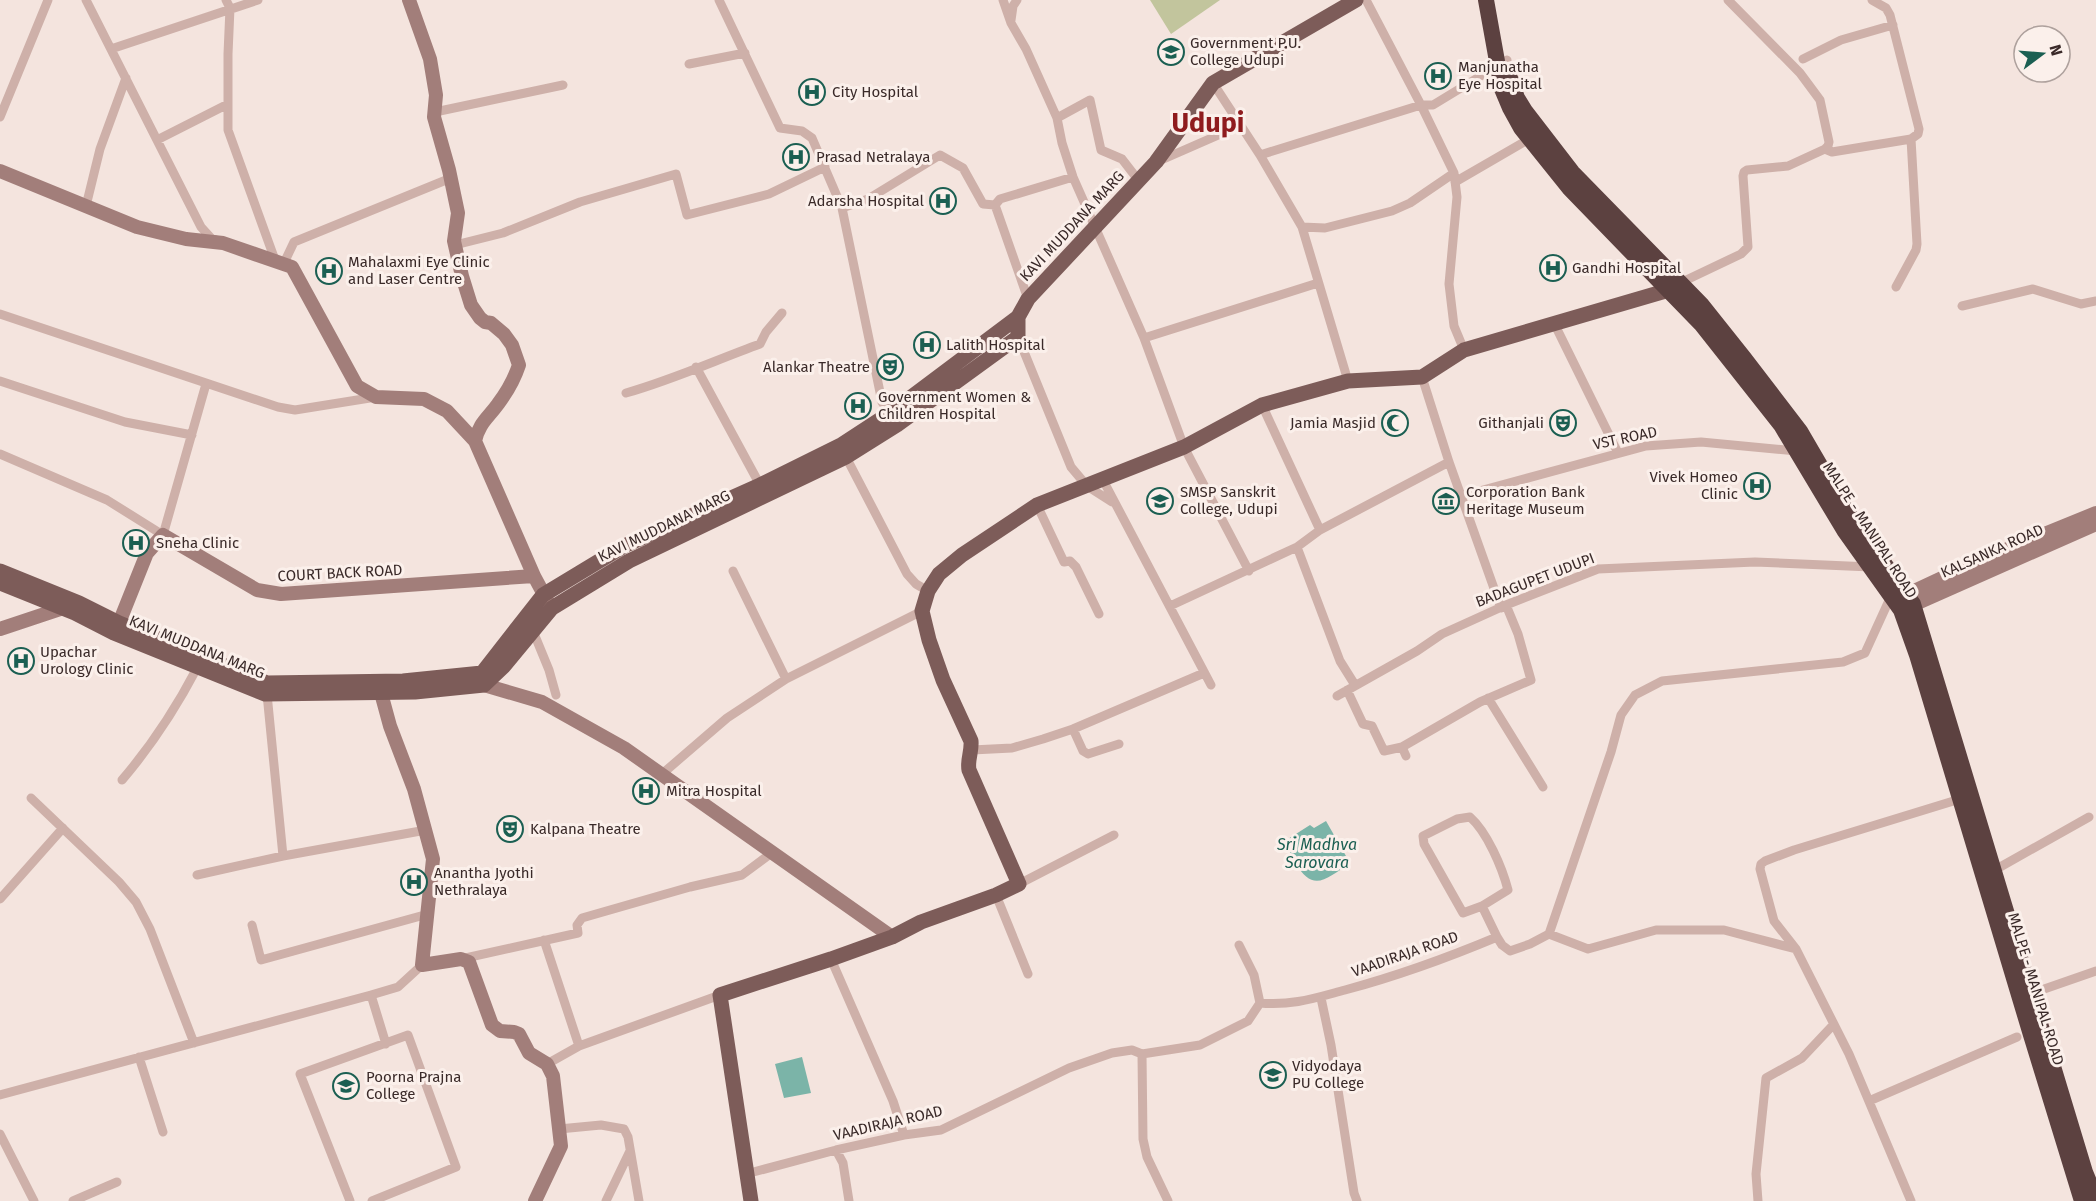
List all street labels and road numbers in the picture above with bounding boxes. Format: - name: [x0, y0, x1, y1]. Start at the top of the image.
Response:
- street label: KAVI MUDDANA MARG: [1016, 167, 1128, 285]
- street label: VST ROAD: [1591, 422, 1659, 454]
- street label: MALPE - MANIPAL ROAD: [1819, 459, 1921, 601]
- street label: KAVI MUDDANA MARG: [595, 486, 733, 566]
- street label: KALSANKA ROAD: [1938, 520, 2046, 582]
- street label: BADAGUPET UDUPI: [1473, 549, 1597, 611]
- street label: COURT BACK ROAD: [277, 561, 403, 585]
- street label: KAVI MUDDANA MARG: [126, 612, 268, 682]
- street label: MALPE - MANIPAL ROAD: [2004, 910, 2068, 1068]
- street label: VAADIRAJA ROAD: [1349, 927, 1461, 981]
- street label: VAADIRAJA ROAD: [832, 1102, 944, 1144]

